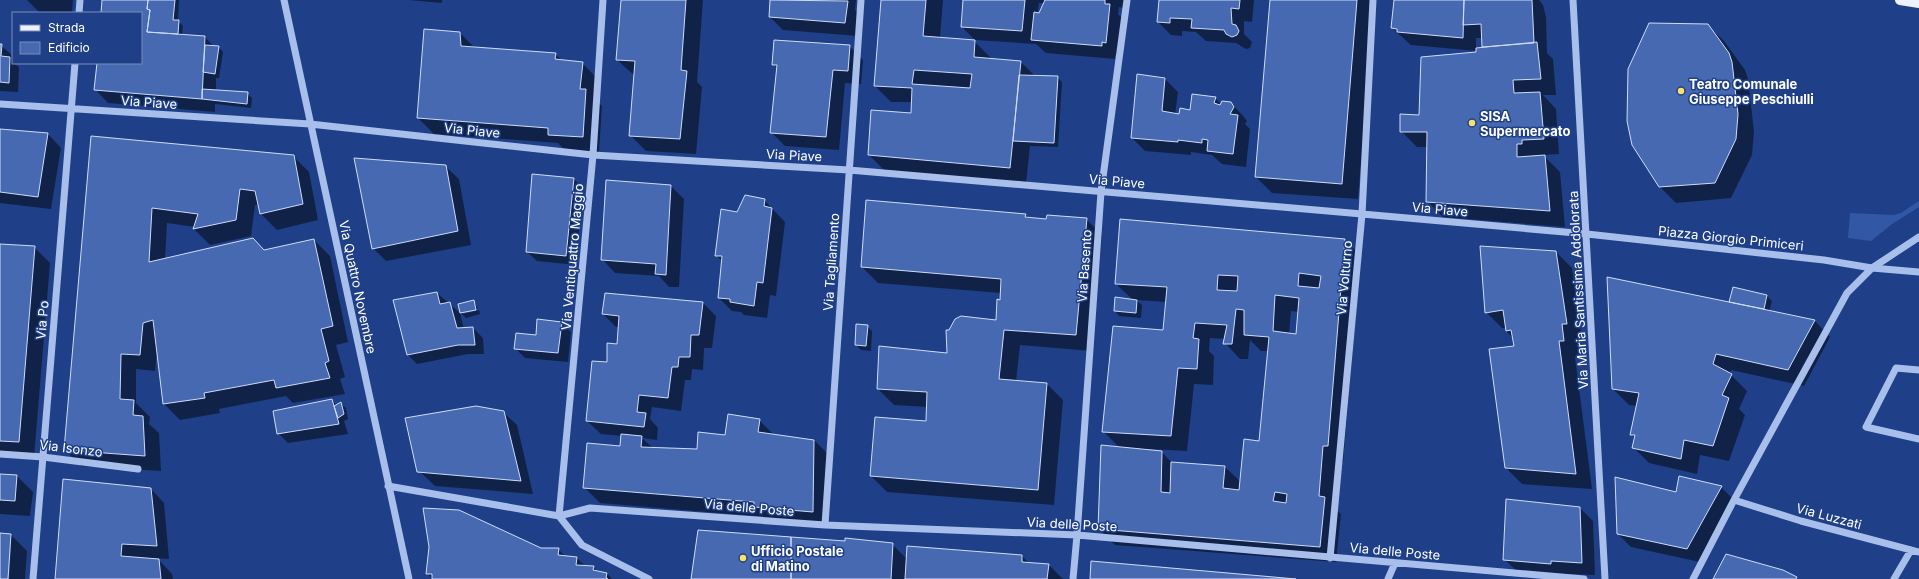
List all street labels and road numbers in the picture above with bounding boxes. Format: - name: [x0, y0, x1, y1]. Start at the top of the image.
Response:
- street label: Via Piave: [120, 92, 178, 112]
- street label: Via Piave: [443, 119, 501, 141]
- street label: Via Piave: [765, 146, 823, 164]
- street label: Via Piave: [1088, 171, 1146, 191]
- street label: Via Ventiquattro Maggio: [558, 183, 586, 331]
- street label: Via Maria Santissima Addolorata: [1565, 190, 1591, 390]
- street label: Via Piave: [1411, 199, 1469, 219]
- street label: Via Tagliamento: [820, 212, 842, 311]
- street label: Via Quattro Novembre: [336, 219, 380, 355]
- street label: Piazza Giorgio Primiceri: [1657, 222, 1805, 254]
- street label: Via Basento: [1073, 229, 1095, 303]
- street label: Via Volturno: [1333, 240, 1355, 316]
- street label: Via Po: [32, 300, 52, 340]
- street label: Via Isonzo: [38, 436, 104, 460]
- street label: Via delle Poste: [703, 495, 795, 519]
- street label: Via Luzzati: [1794, 500, 1864, 532]
- street label: Via delle Poste: [1026, 514, 1118, 534]
- street label: Via delle Poste: [1349, 539, 1441, 563]

